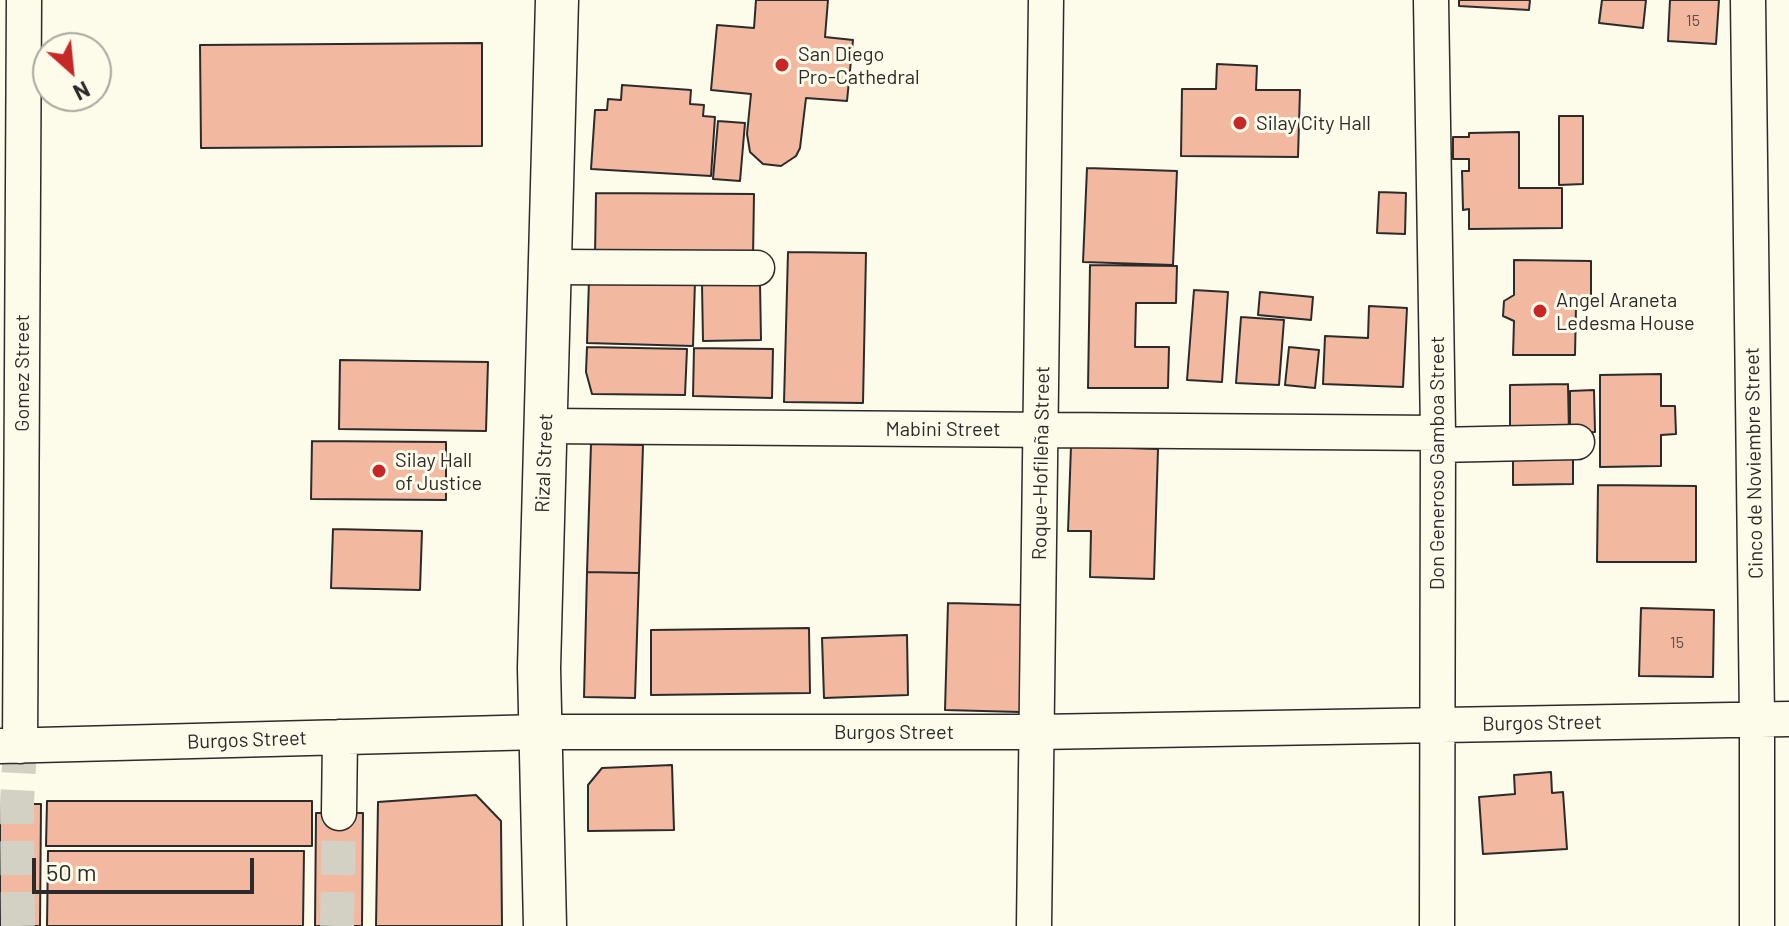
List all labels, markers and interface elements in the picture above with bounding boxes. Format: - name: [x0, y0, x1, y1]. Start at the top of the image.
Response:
- house number: 15: [1686, 11, 1700, 31]
- north arrow: [32, 32, 112, 112]
- place label: San Diego Pro-Cathedral: [798, 42, 919, 89]
- marker: San Diego Pro-Cathedral: [773, 56, 791, 74]
- text: N: [70, 77, 94, 107]
- place label: Silay City Hall: [1256, 111, 1371, 135]
- marker: Silay City Hall: [1231, 114, 1249, 132]
- place label: Angel Araneta Ledesma House: [1556, 288, 1695, 335]
- marker: Angel Araneta Ledesma House: [1531, 302, 1549, 320]
- street label: Gomez Street: [10, 314, 34, 432]
- street label: Don Generoso Gamboa Street: [1425, 336, 1449, 590]
- street label: Cinco de Noviembre Street: [1740, 347, 1768, 579]
- street label: Roque-Hofileña Street: [1027, 366, 1055, 560]
- street label: Rizal Street: [530, 413, 558, 513]
- street label: Mabini Street: [885, 417, 1001, 441]
- place label: Silay Hall of Justice: [395, 448, 482, 495]
- marker: Silay Hall of Justice: [370, 462, 388, 480]
- house number: 15: [1670, 633, 1684, 653]
- street label: Burgos Street: [1482, 710, 1602, 736]
- street label: Burgos Street: [834, 720, 954, 744]
- street label: Burgos Street: [187, 726, 307, 754]
- scale bar: [36, 842, 258, 892]
- text: 50 m: [46, 857, 97, 886]

